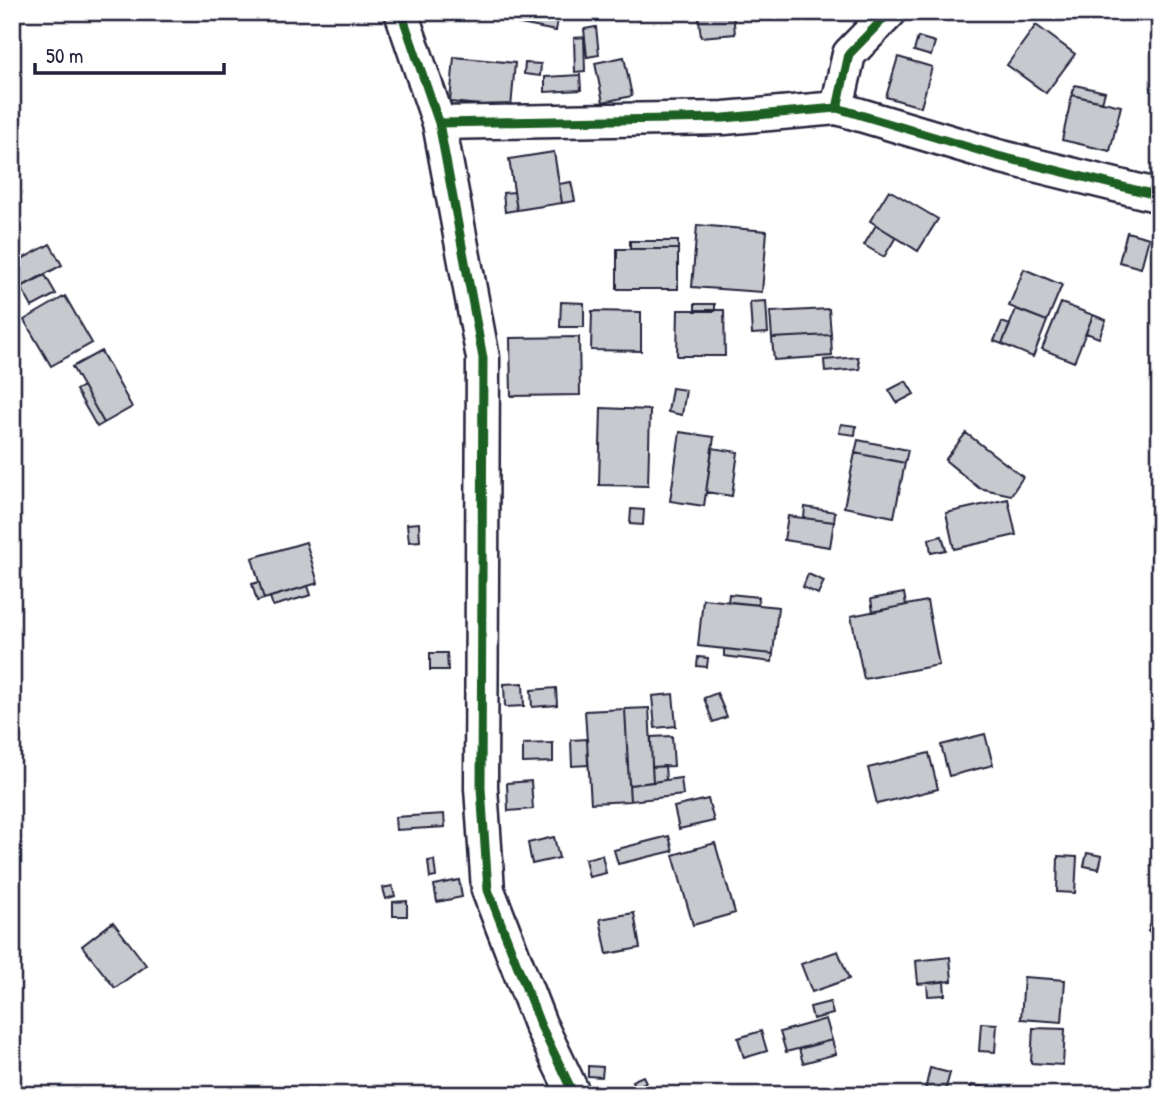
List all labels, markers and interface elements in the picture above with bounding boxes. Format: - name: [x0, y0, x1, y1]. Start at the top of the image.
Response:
- scale bar: [35, 32, 224, 76]
- text: 50 m: [46, 41, 83, 70]

